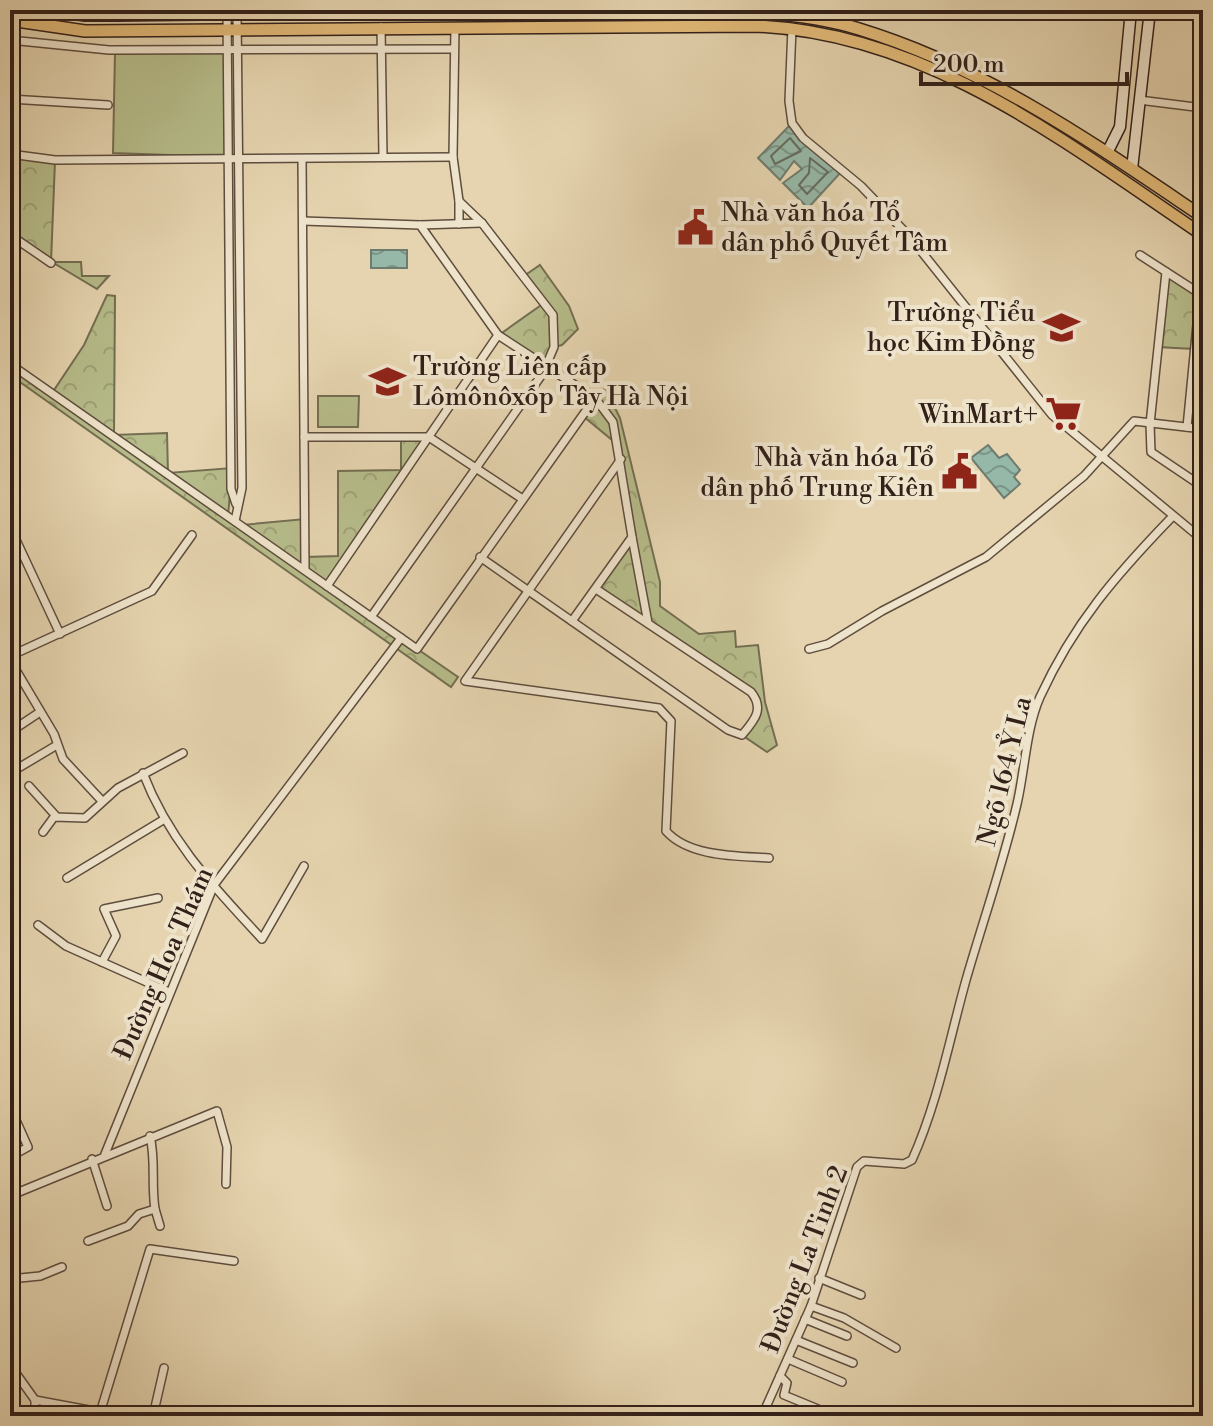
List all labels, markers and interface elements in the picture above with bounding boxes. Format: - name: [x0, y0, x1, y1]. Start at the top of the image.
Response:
- scale bar: [921, 36, 1127, 86]
- text: 200 m: [933, 50, 1004, 80]
- place label: Nhà văn hóa Tổ dân phố Quyết Tâm: [721, 197, 948, 259]
- public building icon: Nhà văn hóa Tổ dân phố Quyết Tâm: [676, 208, 714, 246]
- place label: Trường Tiểu học Kim Đồng: [867, 297, 1036, 359]
- school or university icon: Trường Tiểu học Kim Đồng: [1042, 308, 1080, 346]
- place label: Trường Liên cấp Lômônôxốp Tây Hà Nội: [413, 351, 689, 413]
- school or university icon: Trường Liên cấp Lômônôxốp Tây Hà Nội: [368, 362, 406, 400]
- supermarket icon: WinMart+: [1045, 395, 1083, 433]
- place label: WinMart+: [918, 399, 1038, 431]
- place label: Nhà văn hóa Tổ dân phố Trung Kiên: [700, 442, 934, 504]
- public building icon: Nhà văn hóa Tổ dân phố Trung Kiên: [941, 453, 979, 491]
- street label: Ngõ 164 Ỷ La: [969, 692, 1039, 849]
- street label: Đường Hoa Thám: [107, 862, 221, 1065]
- street label: Đường La Tinh 2: [755, 1161, 855, 1357]

